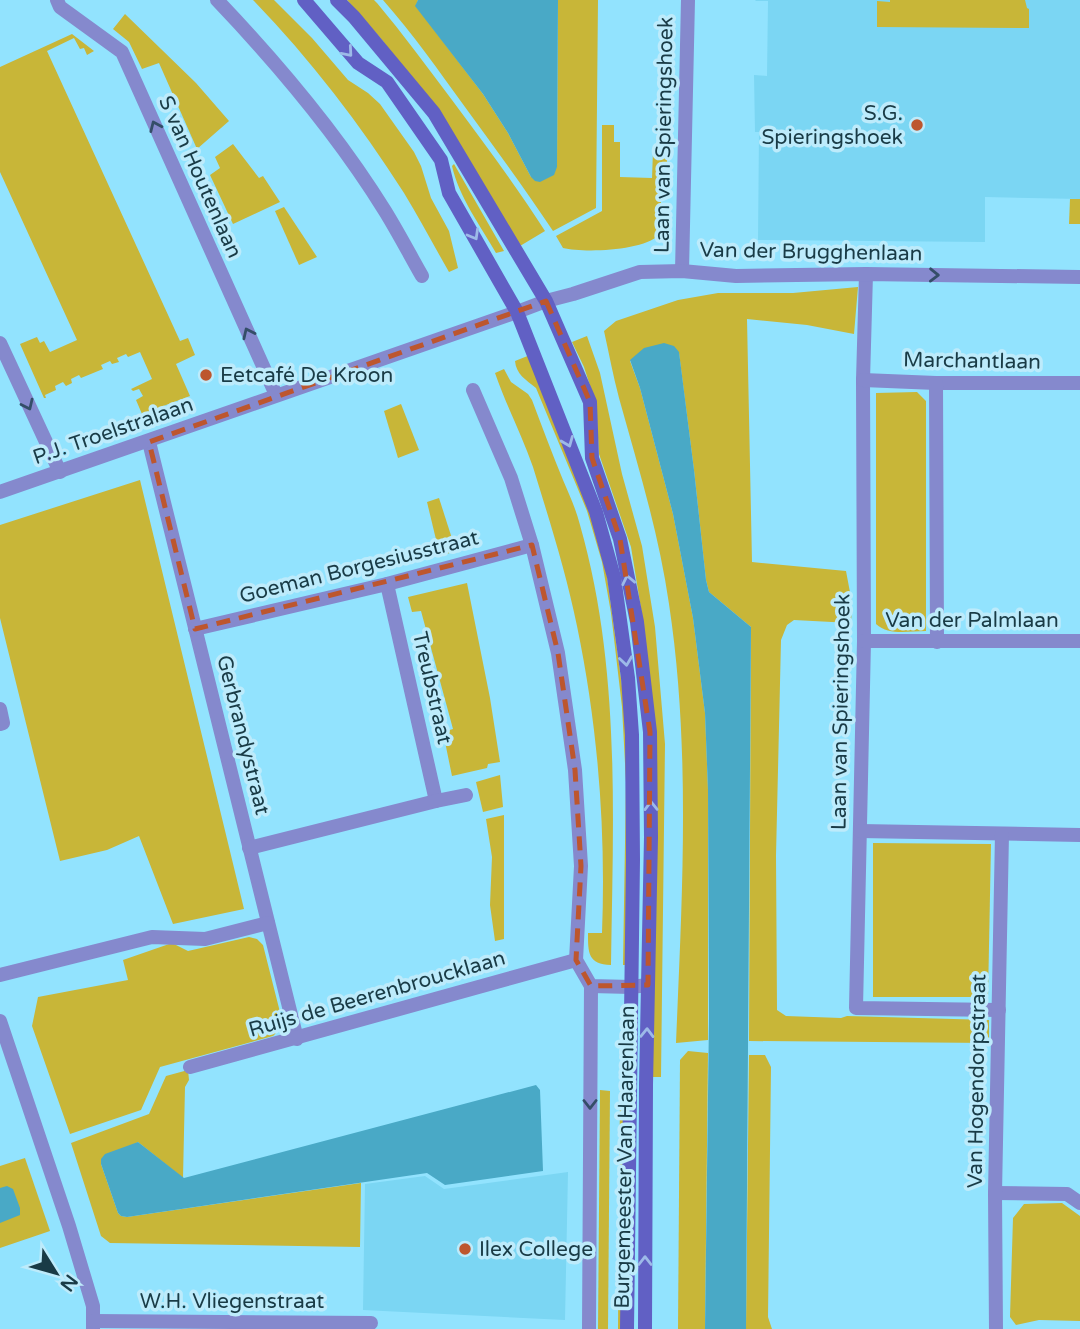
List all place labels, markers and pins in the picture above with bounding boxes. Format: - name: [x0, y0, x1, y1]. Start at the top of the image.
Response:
- place label: S.G. Spieringshoek: [762, 101, 903, 150]
- marker: S.G. Spieringshoek: [909, 117, 925, 133]
- place label: Eetcafé De Kroon: [220, 363, 393, 388]
- marker: Eetcafé De Kroon: [198, 367, 214, 383]
- place label: Ilex College: [479, 1237, 593, 1262]
- marker: Ilex College: [457, 1241, 473, 1257]

